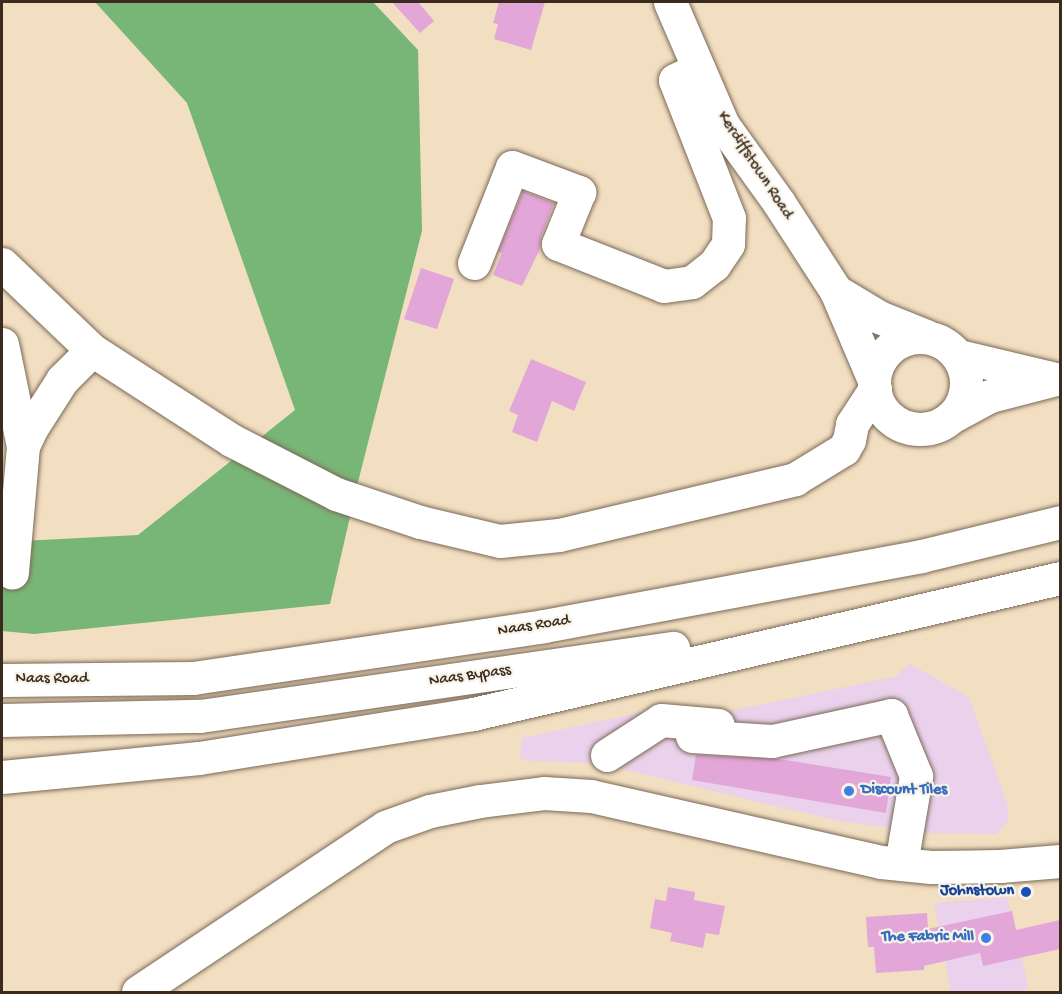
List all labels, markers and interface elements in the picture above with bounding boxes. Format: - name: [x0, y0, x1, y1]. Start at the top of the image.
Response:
- street label: Kerdiffstown Road: [712, 108, 796, 224]
- street label: Naas Road: [497, 612, 571, 642]
- street label: Naas Bypass: [428, 662, 512, 692]
- street label: Naas Road: [16, 670, 88, 690]
- place label: Discount Tiles: [861, 781, 947, 801]
- marker: Discount Tiles: [842, 784, 856, 798]
- place label: Johnstown: [940, 882, 1014, 902]
- marker: Johnstown: [1019, 885, 1033, 899]
- place label: The Fabric Mill: [882, 928, 974, 948]
- marker: The Fabric Mill: [979, 931, 993, 945]

